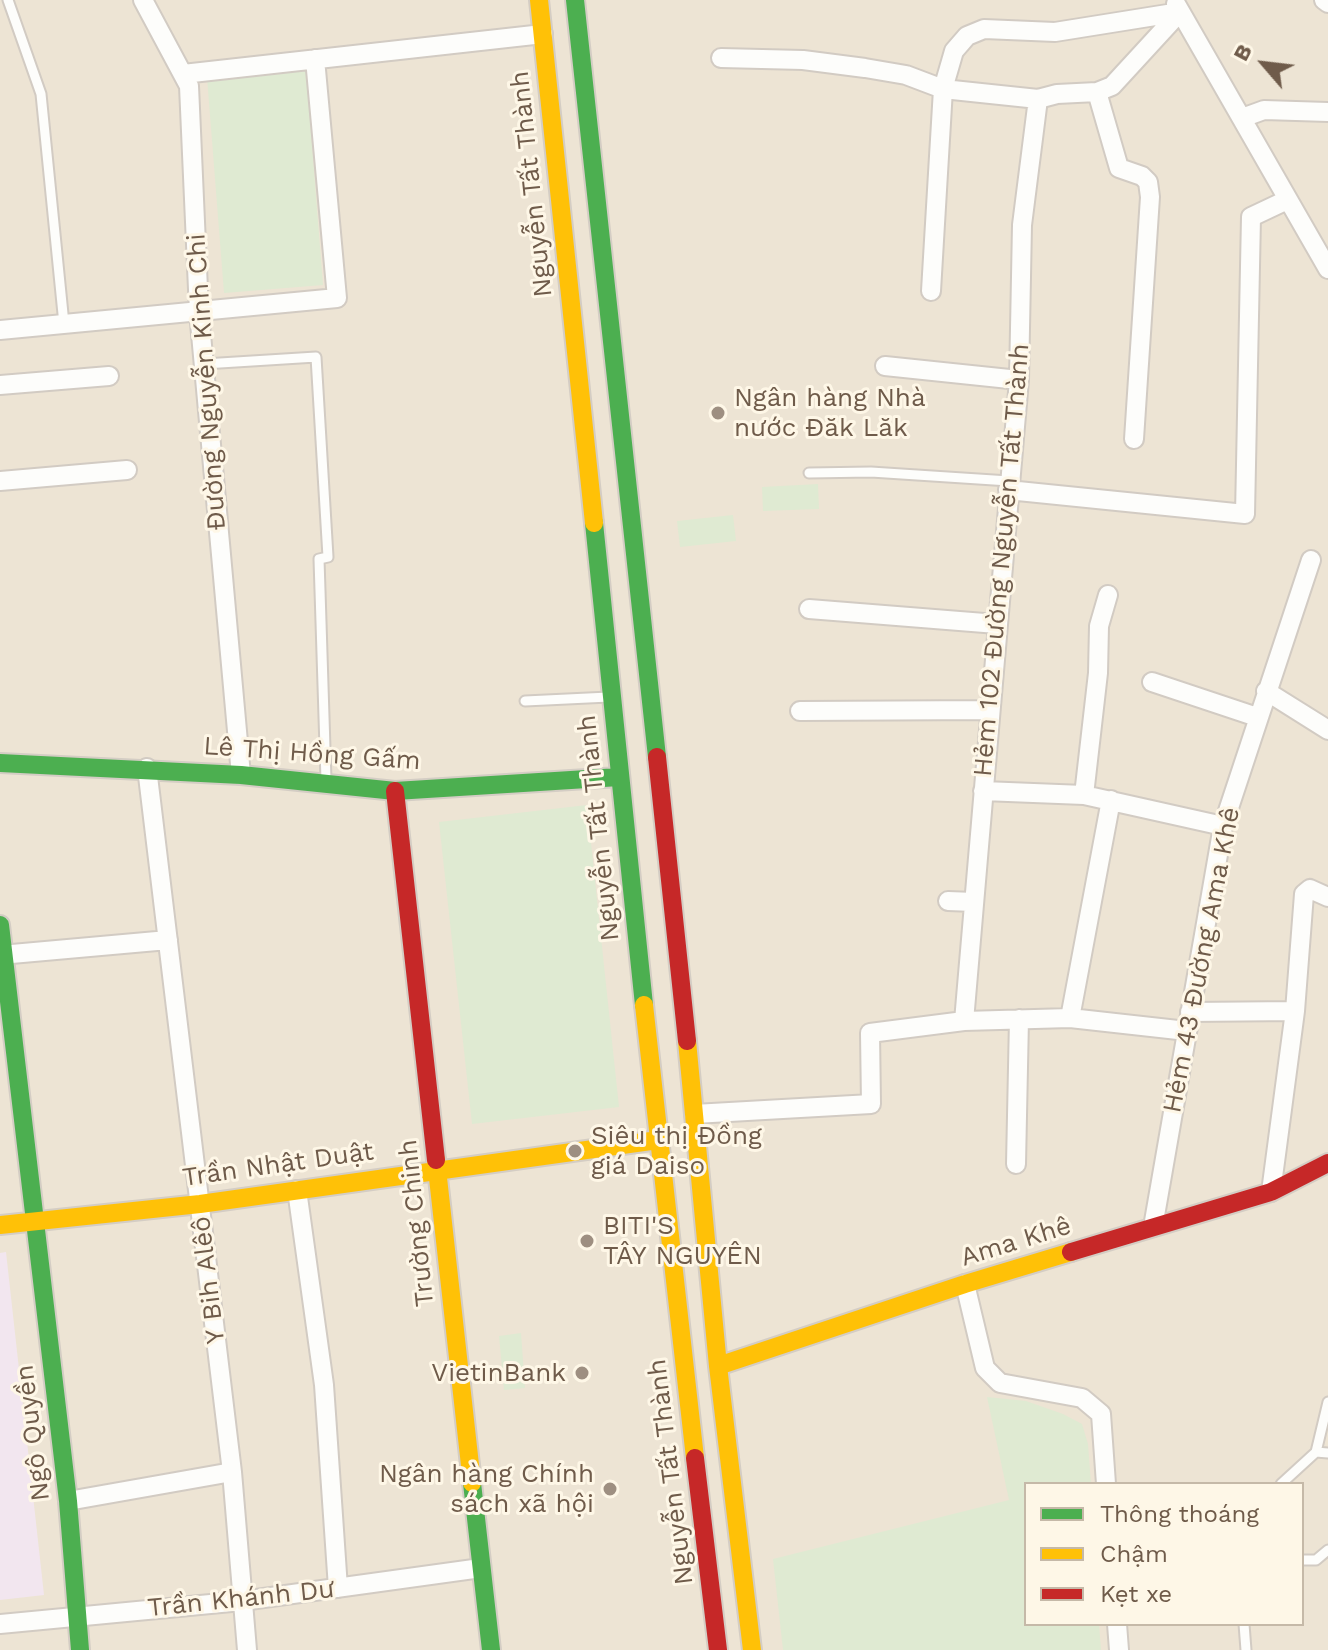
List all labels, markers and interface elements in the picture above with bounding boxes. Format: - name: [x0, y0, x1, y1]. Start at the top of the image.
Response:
- north arrow: [1224, 24, 1304, 104]
- text: B: [1228, 40, 1257, 65]
- street label: Nguyễn Tất Thành: [505, 69, 559, 299]
- street label: Đường Nguyễn Kinh Chi: [181, 233, 233, 531]
- street label: Hẻm 102 Đường Nguyễn Tất Thành: [968, 342, 1036, 778]
- place label: Ngân hàng Nhà nước Đăk Lăk: [734, 382, 926, 444]
- marker: Ngân hàng Nhà nước Đăk Lăk: [709, 404, 727, 422]
- street label: Nguyễn Tất Thành: [572, 713, 626, 943]
- street label: Lê Thị Hồng Gấm: [202, 731, 422, 777]
- street label: Hẻm 43 Đường Ama Khê: [1157, 805, 1247, 1115]
- place label: Siêu thị Đồng giá Daiso: [591, 1120, 762, 1182]
- street label: Trần Nhật Duật: [180, 1136, 376, 1194]
- street label: Trường Chinh: [393, 1138, 441, 1308]
- marker: Siêu thị Đồng giá Daiso: [566, 1142, 584, 1160]
- place label: BITI'S TÂY NGUYÊN: [603, 1210, 762, 1272]
- street label: Ama Khê: [957, 1210, 1075, 1274]
- street label: Y Bih Alêô: [186, 1214, 232, 1346]
- marker: BITI'S TÂY NGUYÊN: [578, 1232, 596, 1250]
- place label: VietinBank: [431, 1357, 566, 1389]
- street label: Nguyễn Tất Thành: [642, 1357, 700, 1587]
- street label: Ngô Quyền: [9, 1363, 57, 1503]
- marker: VietinBank: [573, 1364, 591, 1382]
- place label: Ngân hàng Chính sách xã hội: [379, 1458, 594, 1520]
- marker: Ngân hàng Chính sách xã hội: [601, 1480, 619, 1498]
- legend: [1024, 1482, 1304, 1626]
- text: Thông thoáng: [1100, 1500, 1259, 1528]
- text: Chậm: [1100, 1540, 1168, 1568]
- street label: Trần Khánh Dư: [146, 1574, 336, 1624]
- text: Kẹt xe: [1100, 1580, 1172, 1608]

